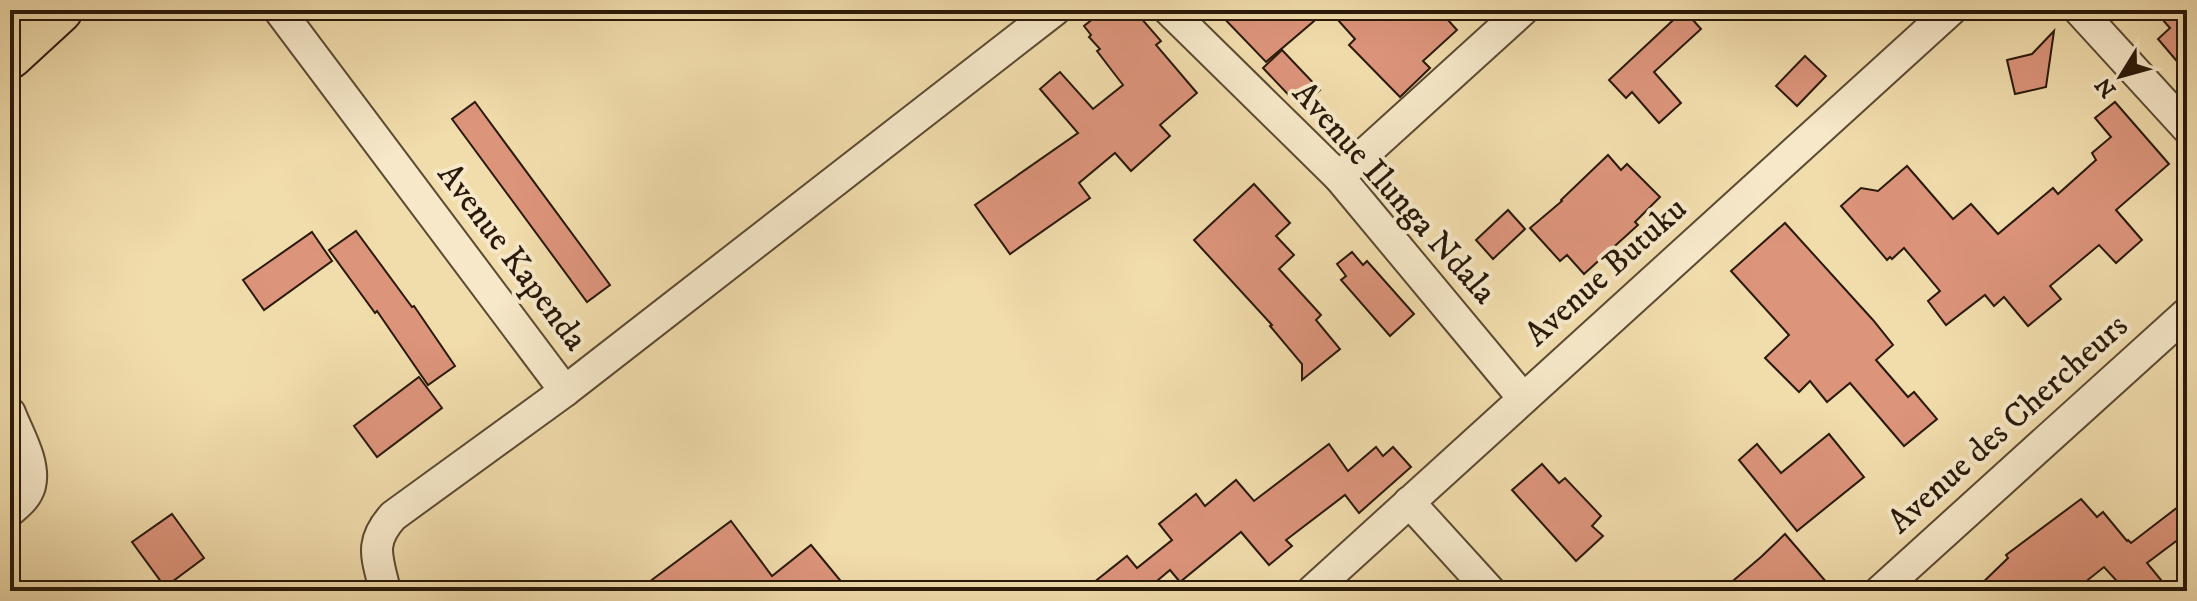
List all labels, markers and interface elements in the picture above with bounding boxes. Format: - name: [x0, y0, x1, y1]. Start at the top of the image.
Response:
- north arrow: [2081, 36, 2161, 116]
- text: N: [2090, 72, 2122, 102]
- street label: Avenue Ilunga Ndala: [1283, 73, 1505, 313]
- street label: Avenue Kapenda: [428, 155, 596, 359]
- street label: Avenue Butuku: [1516, 188, 1696, 356]
- street label: Avenue des Chercheurs: [1879, 305, 2137, 543]

